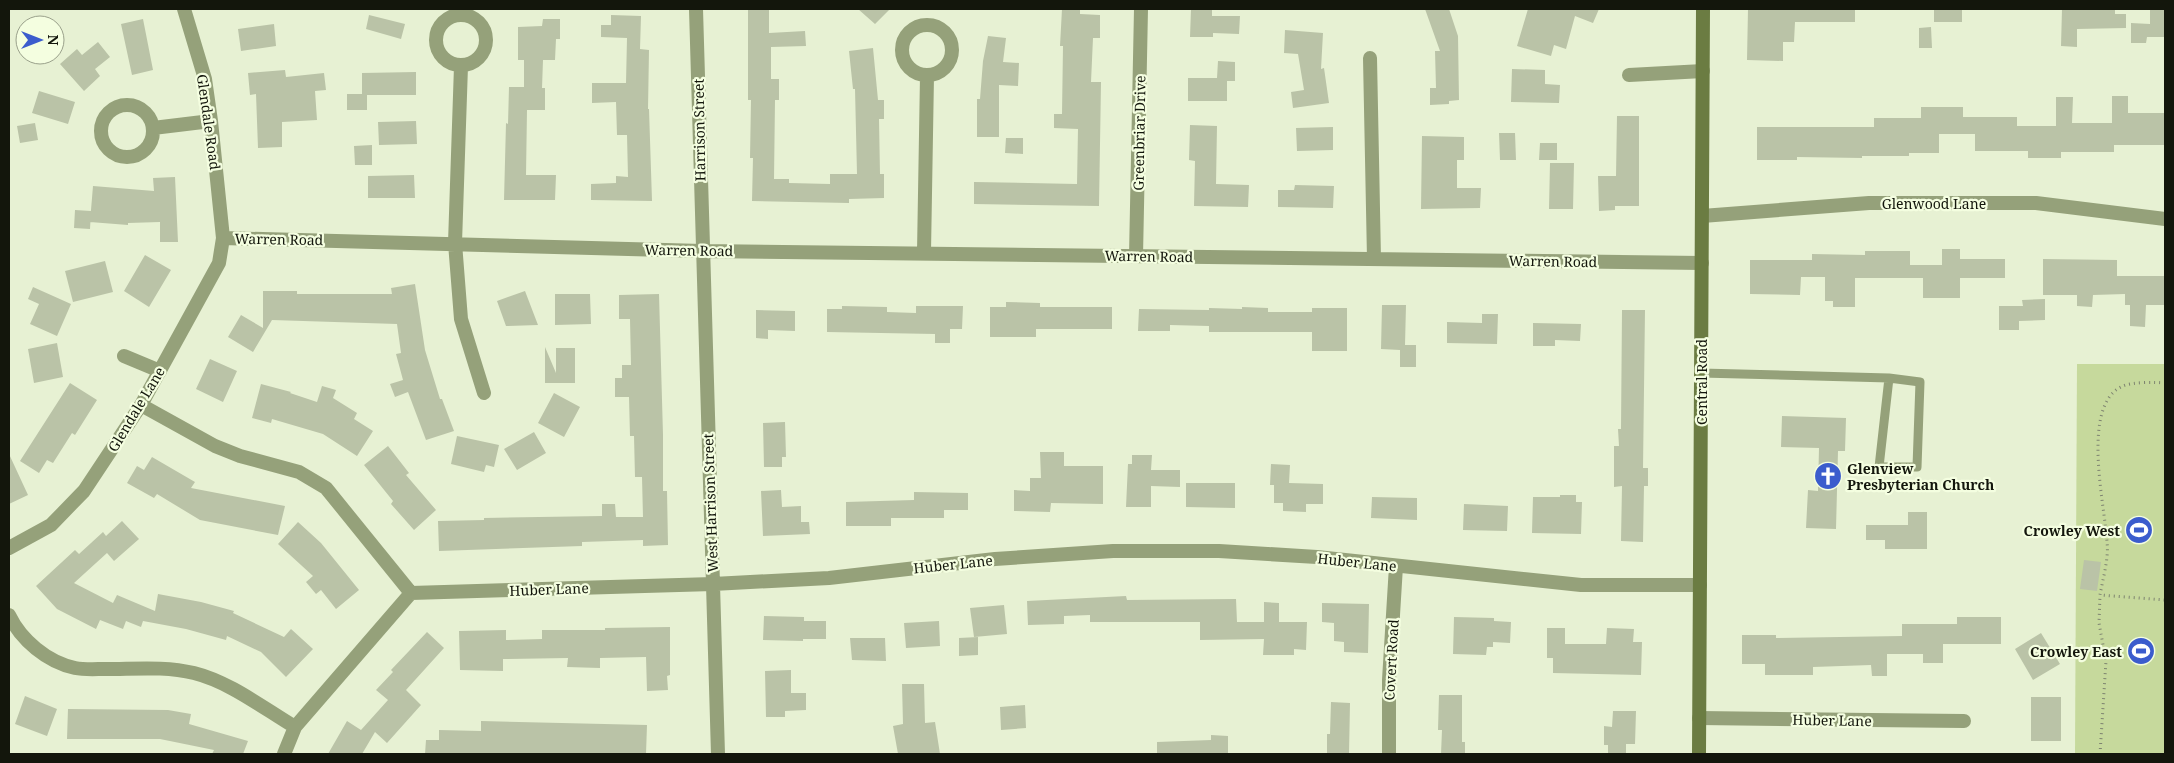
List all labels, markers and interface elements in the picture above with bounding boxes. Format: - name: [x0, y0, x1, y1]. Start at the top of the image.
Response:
- north arrow: [15, 15, 65, 65]
- text: N: [44, 34, 63, 46]
- street label: Glendale Road: [193, 73, 225, 172]
- street label: Greenbriar Drive: [1128, 75, 1150, 191]
- street label: Harrison Street: [689, 78, 709, 182]
- street label: Glenwood Lane: [1882, 194, 1986, 213]
- street label: Warren Road: [235, 229, 324, 249]
- street label: Warren Road: [645, 240, 734, 260]
- street label: Warren Road: [1105, 246, 1194, 266]
- street label: Warren Road: [1509, 251, 1598, 271]
- street label: Central Road: [1692, 339, 1711, 425]
- street label: Glendale Lane: [103, 363, 169, 455]
- street label: West Harrison Street: [698, 433, 722, 573]
- place label: Glenview Presbyterian Church: [1847, 459, 1994, 494]
- church icon: Glenview Presbyterian Church: [1813, 461, 1843, 491]
- sports icon: Crowley West: [2124, 515, 2154, 545]
- place label: Crowley West: [2024, 521, 2120, 540]
- street label: Huber Lane: [1317, 548, 1397, 576]
- street label: Huber Lane: [913, 550, 993, 578]
- street label: Huber Lane: [509, 578, 589, 600]
- street label: Covert Road: [1379, 619, 1403, 701]
- sports icon: Crowley East: [2126, 636, 2156, 666]
- place label: Crowley East: [2030, 642, 2122, 661]
- street label: Huber Lane: [1792, 710, 1872, 730]

